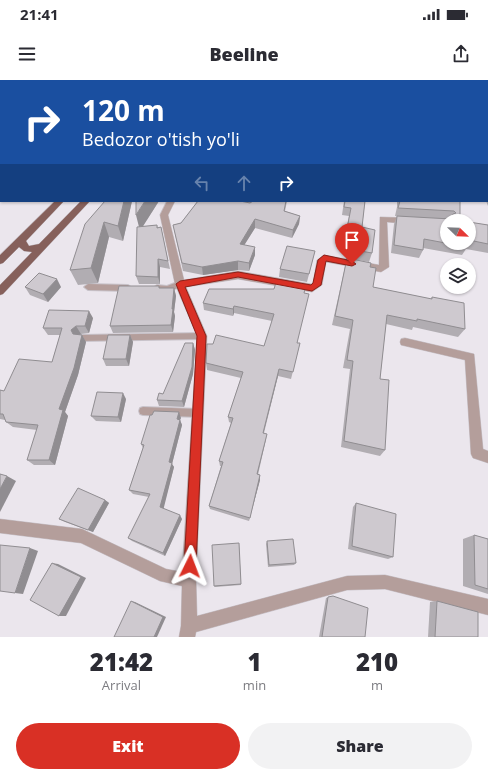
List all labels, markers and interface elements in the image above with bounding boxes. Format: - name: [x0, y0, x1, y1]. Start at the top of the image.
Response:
- text: 21:41: [20, 4, 59, 24]
- text: Beeline: [209, 42, 279, 66]
- icon: menu: [16, 43, 38, 65]
- icon: share: [450, 43, 472, 65]
- text: 120 m: [82, 91, 165, 129]
- icon: right: [16, 96, 68, 148]
- text: Bedozor o'tish yo'li: [82, 127, 240, 151]
- icon: left: [191, 172, 213, 194]
- icon: ahead: [233, 172, 255, 194]
- icon: right: [275, 172, 297, 194]
- north arrow: [440, 214, 476, 250]
- map controls: [440, 214, 476, 294]
- pin: [335, 223, 369, 264]
- icon: arrive: [341, 229, 363, 251]
- button: layers: [440, 258, 476, 294]
- position arrow: [169, 545, 211, 587]
- text: 21:42: [90, 645, 153, 678]
- text: 1: [247, 645, 262, 678]
- text: 210: [356, 645, 398, 678]
- text: Arrival: [102, 676, 141, 694]
- text: min: [243, 676, 266, 694]
- text: m: [371, 676, 383, 694]
- button: Exit: [16, 723, 240, 769]
- button: Share: [248, 723, 472, 769]

